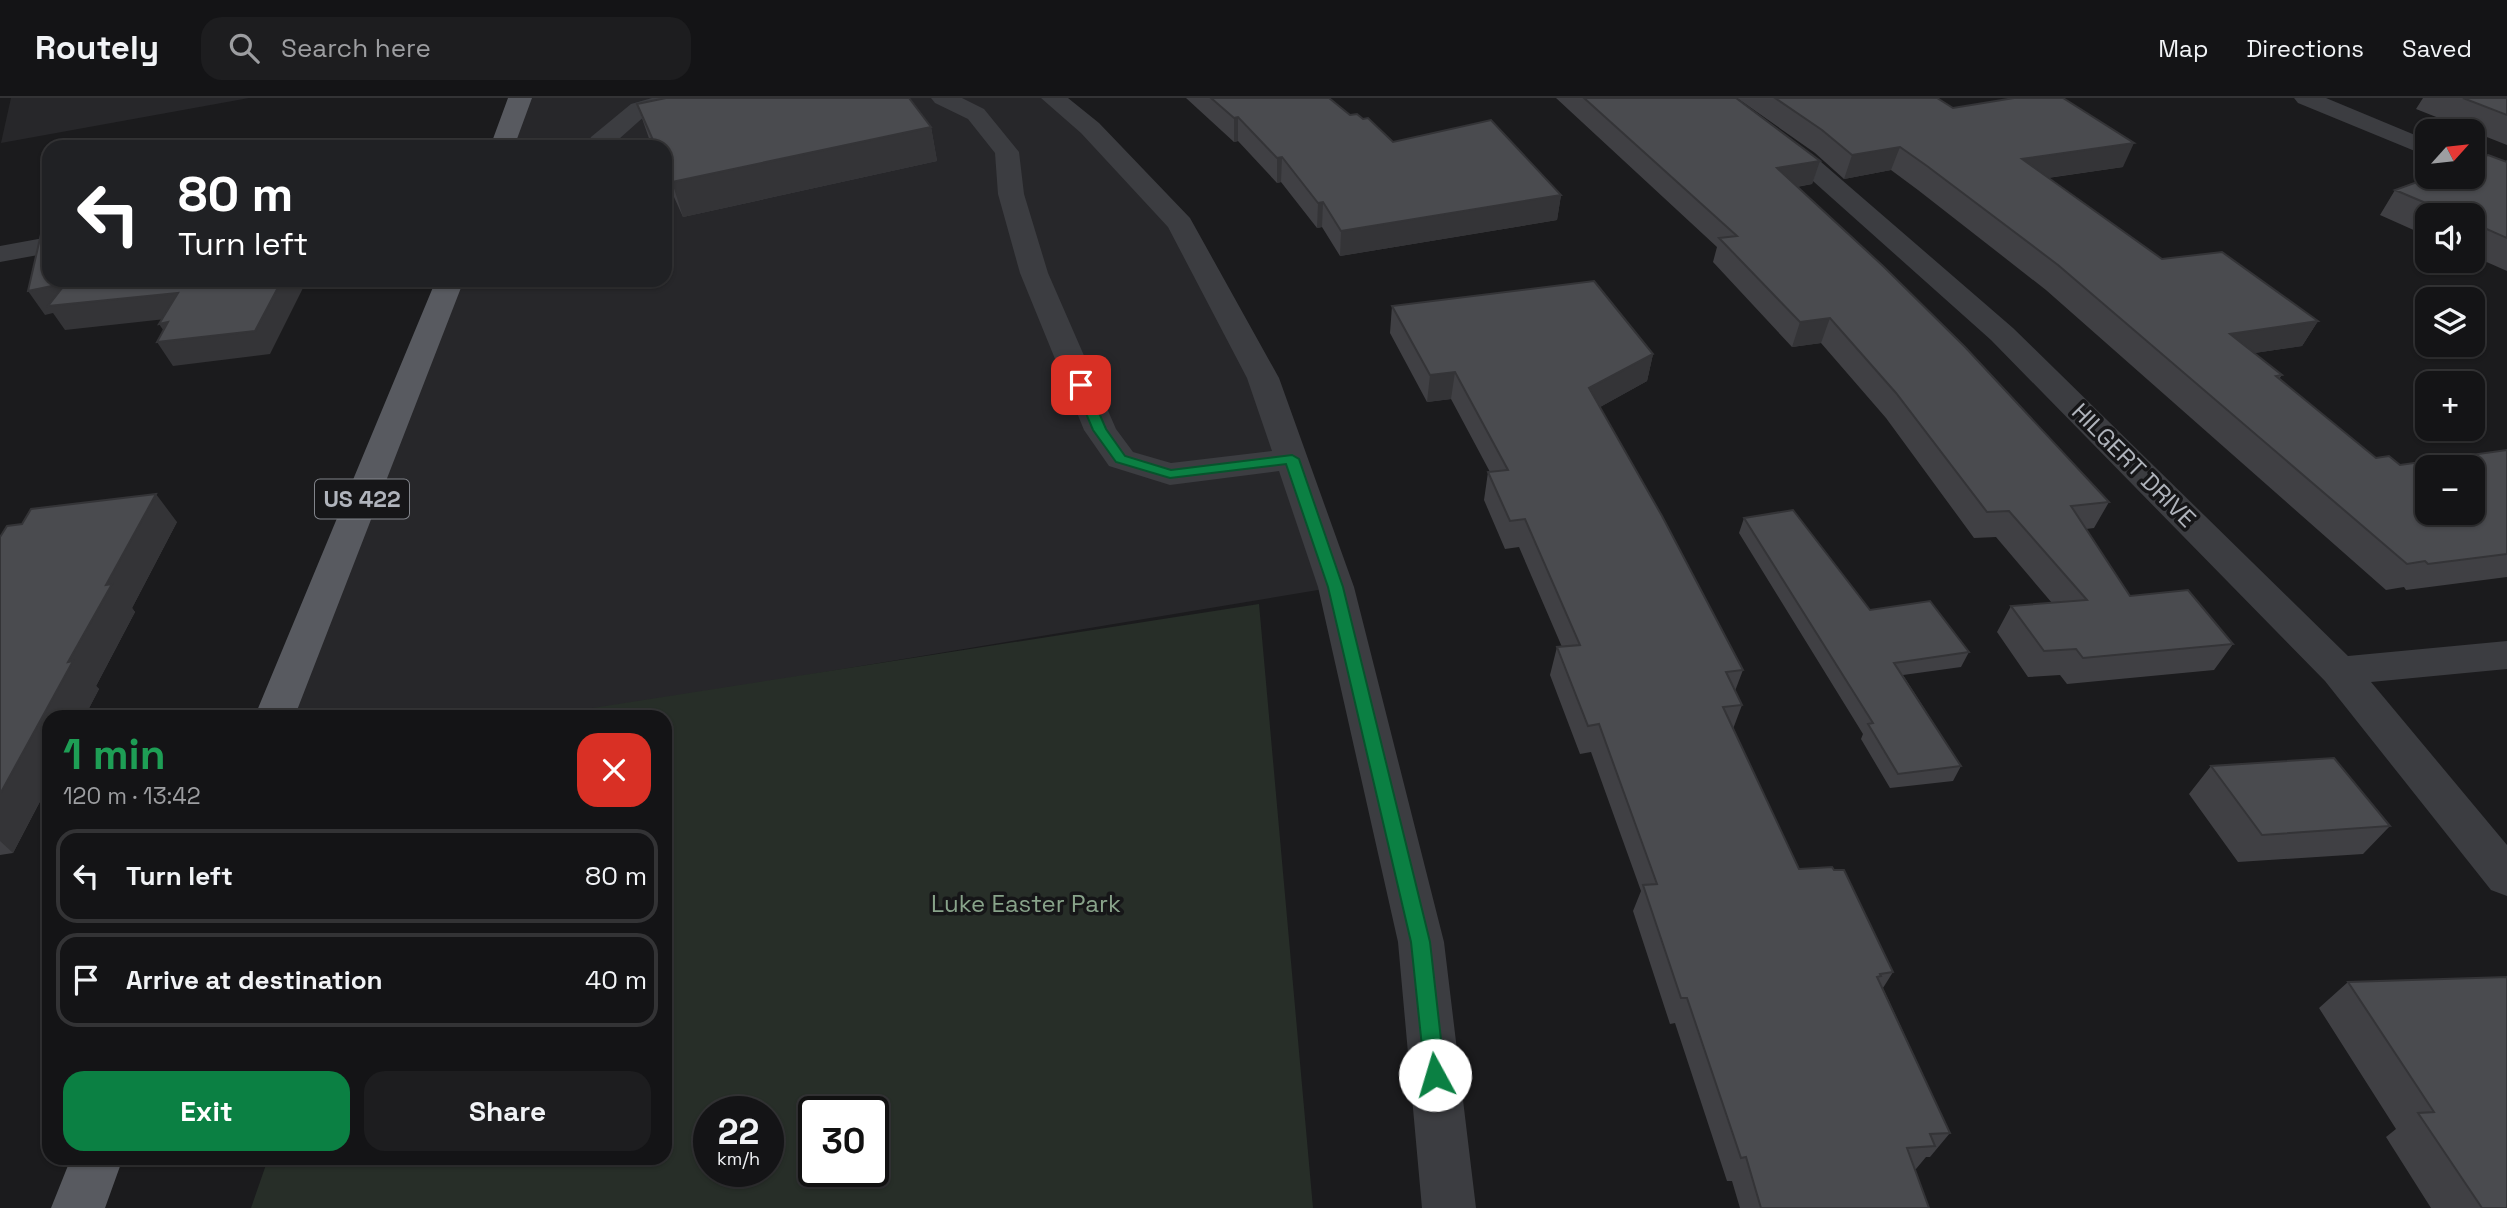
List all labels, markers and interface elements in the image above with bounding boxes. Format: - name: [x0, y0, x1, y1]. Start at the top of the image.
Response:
- search box: [201, 17, 691, 80]
- text: Routely: [35, 27, 159, 69]
- icon: search: [225, 29, 263, 67]
- text: Search here: [281, 31, 431, 65]
- text: Map: [2158, 33, 2208, 64]
- text: Directions: [2246, 33, 2364, 64]
- text: Saved: [2402, 33, 2472, 64]
- north arrow: [2415, 119, 2485, 189]
- map controls: [2415, 119, 2485, 525]
- text: 80 m: [178, 163, 293, 225]
- icon: left: [63, 168, 154, 259]
- button: sound: [2415, 203, 2485, 273]
- text: Turn left: [178, 224, 308, 264]
- button: layers: [2415, 287, 2485, 357]
- pin: [1051, 355, 1111, 415]
- icon: arrive: [1062, 366, 1100, 404]
- button: +: [2415, 371, 2485, 441]
- street label: HILGERT DRIVE: [2065, 396, 2203, 534]
- button: −: [2415, 455, 2485, 525]
- road number: US 422: [315, 480, 409, 518]
- text: 1 min: [63, 728, 166, 781]
- button: close: [577, 733, 651, 807]
- text: 120 m · 13:42: [63, 781, 201, 811]
- icon: left: [67, 857, 105, 895]
- text: Turn left: [126, 859, 233, 893]
- text: 80 m: [585, 859, 647, 893]
- park label: Luke Easter Park: [931, 888, 1121, 919]
- icon: arrive: [67, 961, 105, 999]
- text: Arrive at destination: [126, 963, 383, 997]
- text: 40 m: [585, 963, 647, 997]
- position arrow: [1398, 1038, 1472, 1112]
- button: Exit: [63, 1071, 350, 1151]
- button: Share: [364, 1071, 651, 1151]
- speed limit sign: 30: [798, 1096, 889, 1187]
- text: 22: [718, 1110, 759, 1154]
- text: km/h: [717, 1147, 760, 1170]

